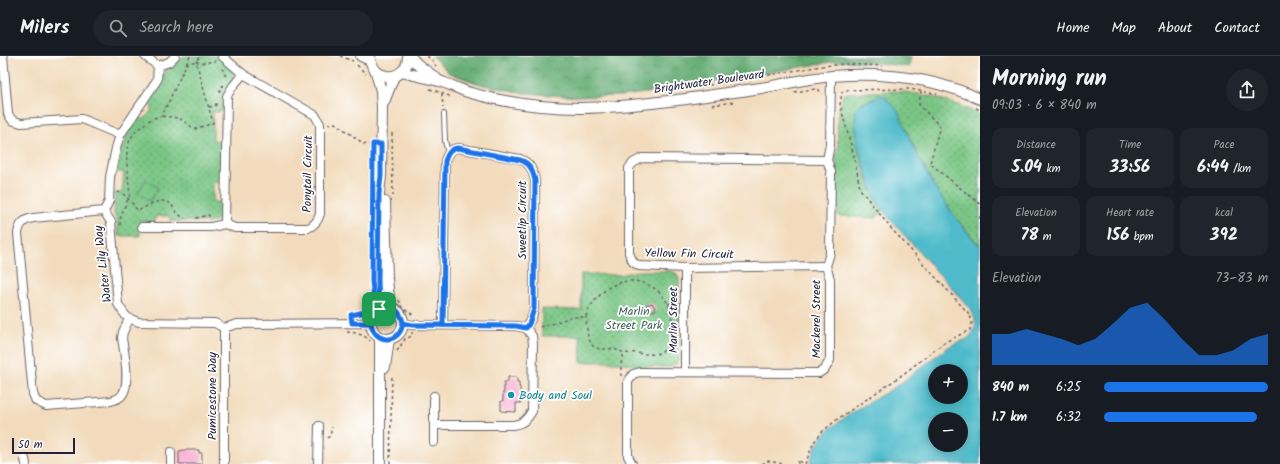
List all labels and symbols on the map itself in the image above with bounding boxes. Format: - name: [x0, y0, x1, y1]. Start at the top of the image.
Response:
- street label: Brightwater Boulevard: [652, 65, 767, 99]
- street label: Ponytail Circuit: [298, 135, 318, 213]
- street label: Sweetlip Circuit: [513, 180, 532, 259]
- street label: Water Lily Way: [89, 224, 117, 304]
- street label: Yellow Fin Circuit: [644, 244, 734, 264]
- street label: Mackerel Street: [807, 279, 826, 359]
- street label: Marlin Street: [664, 286, 683, 353]
- pin: [362, 292, 396, 326]
- park label: Marlin Street Park: [606, 302, 663, 335]
- street label: Pumicestone Way: [203, 352, 222, 440]
- place label: Body and Soul: [519, 386, 592, 405]
- marker: Body and Soul: [506, 390, 516, 400]
- scale bar: [12, 436, 75, 455]

